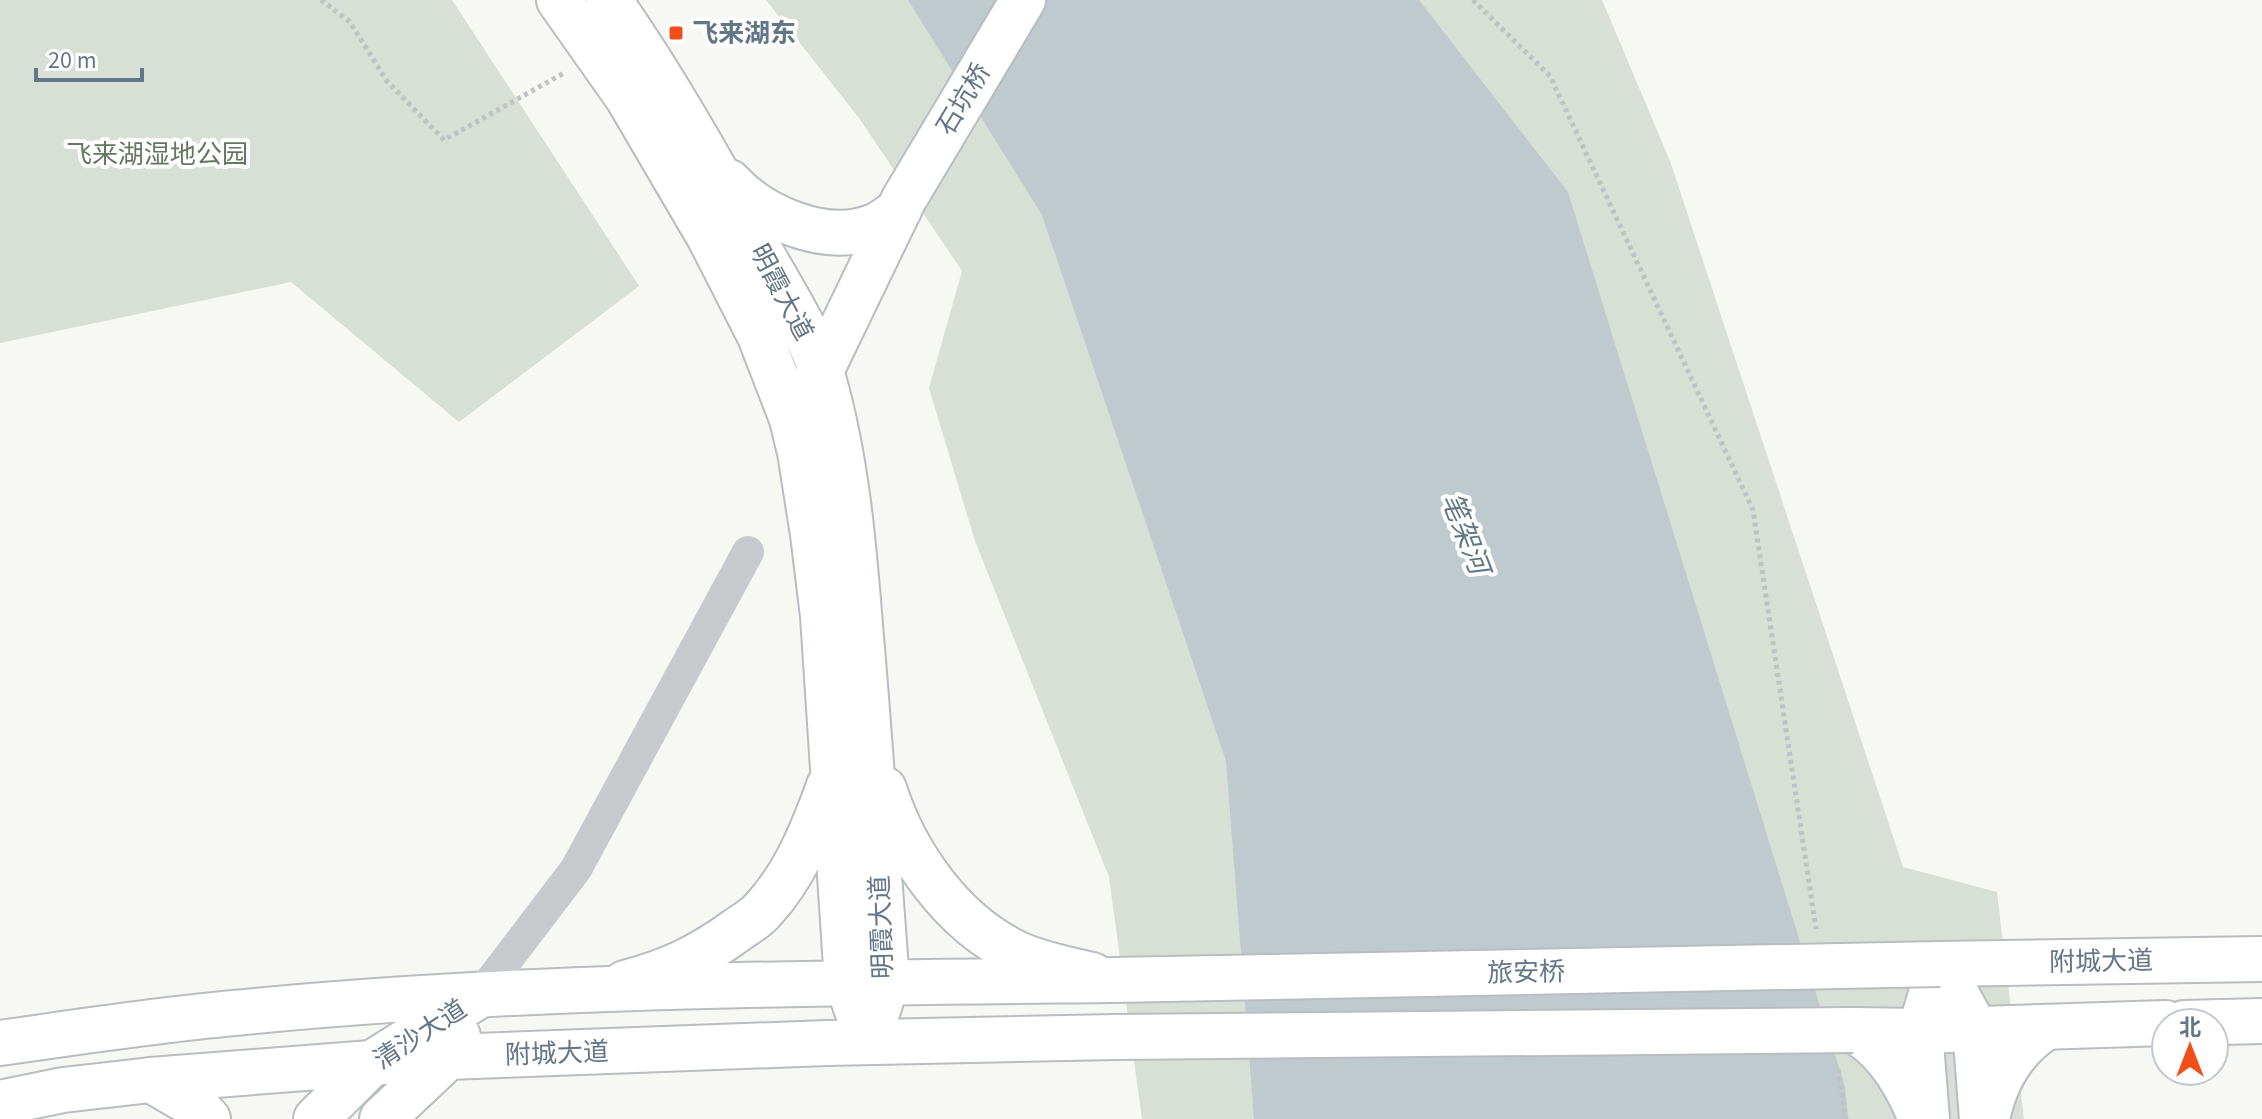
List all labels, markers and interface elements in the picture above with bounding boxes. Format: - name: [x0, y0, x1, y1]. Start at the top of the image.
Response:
- place label: 飞来湖东: [692, 15, 796, 52]
- marker: 飞来湖东: [667, 24, 685, 42]
- scale bar: [36, 32, 142, 82]
- text: 20 m: [48, 43, 97, 78]
- street label: 石坑桥: [927, 56, 999, 142]
- park label: 飞来湖湿地公园: [66, 136, 248, 173]
- street label: 明霞大道: [741, 238, 822, 347]
- water label: 笔架河: [1431, 487, 1501, 584]
- street label: 明霞大道: [861, 874, 902, 980]
- street label: 附城大道: [2049, 942, 2153, 981]
- street label: 旅安桥: [1487, 953, 1565, 992]
- street label: 清沙大道: [367, 991, 474, 1078]
- north arrow: [2150, 1007, 2230, 1087]
- text: 北: [2179, 1012, 2201, 1044]
- street label: 附城大道: [504, 1033, 610, 1074]

